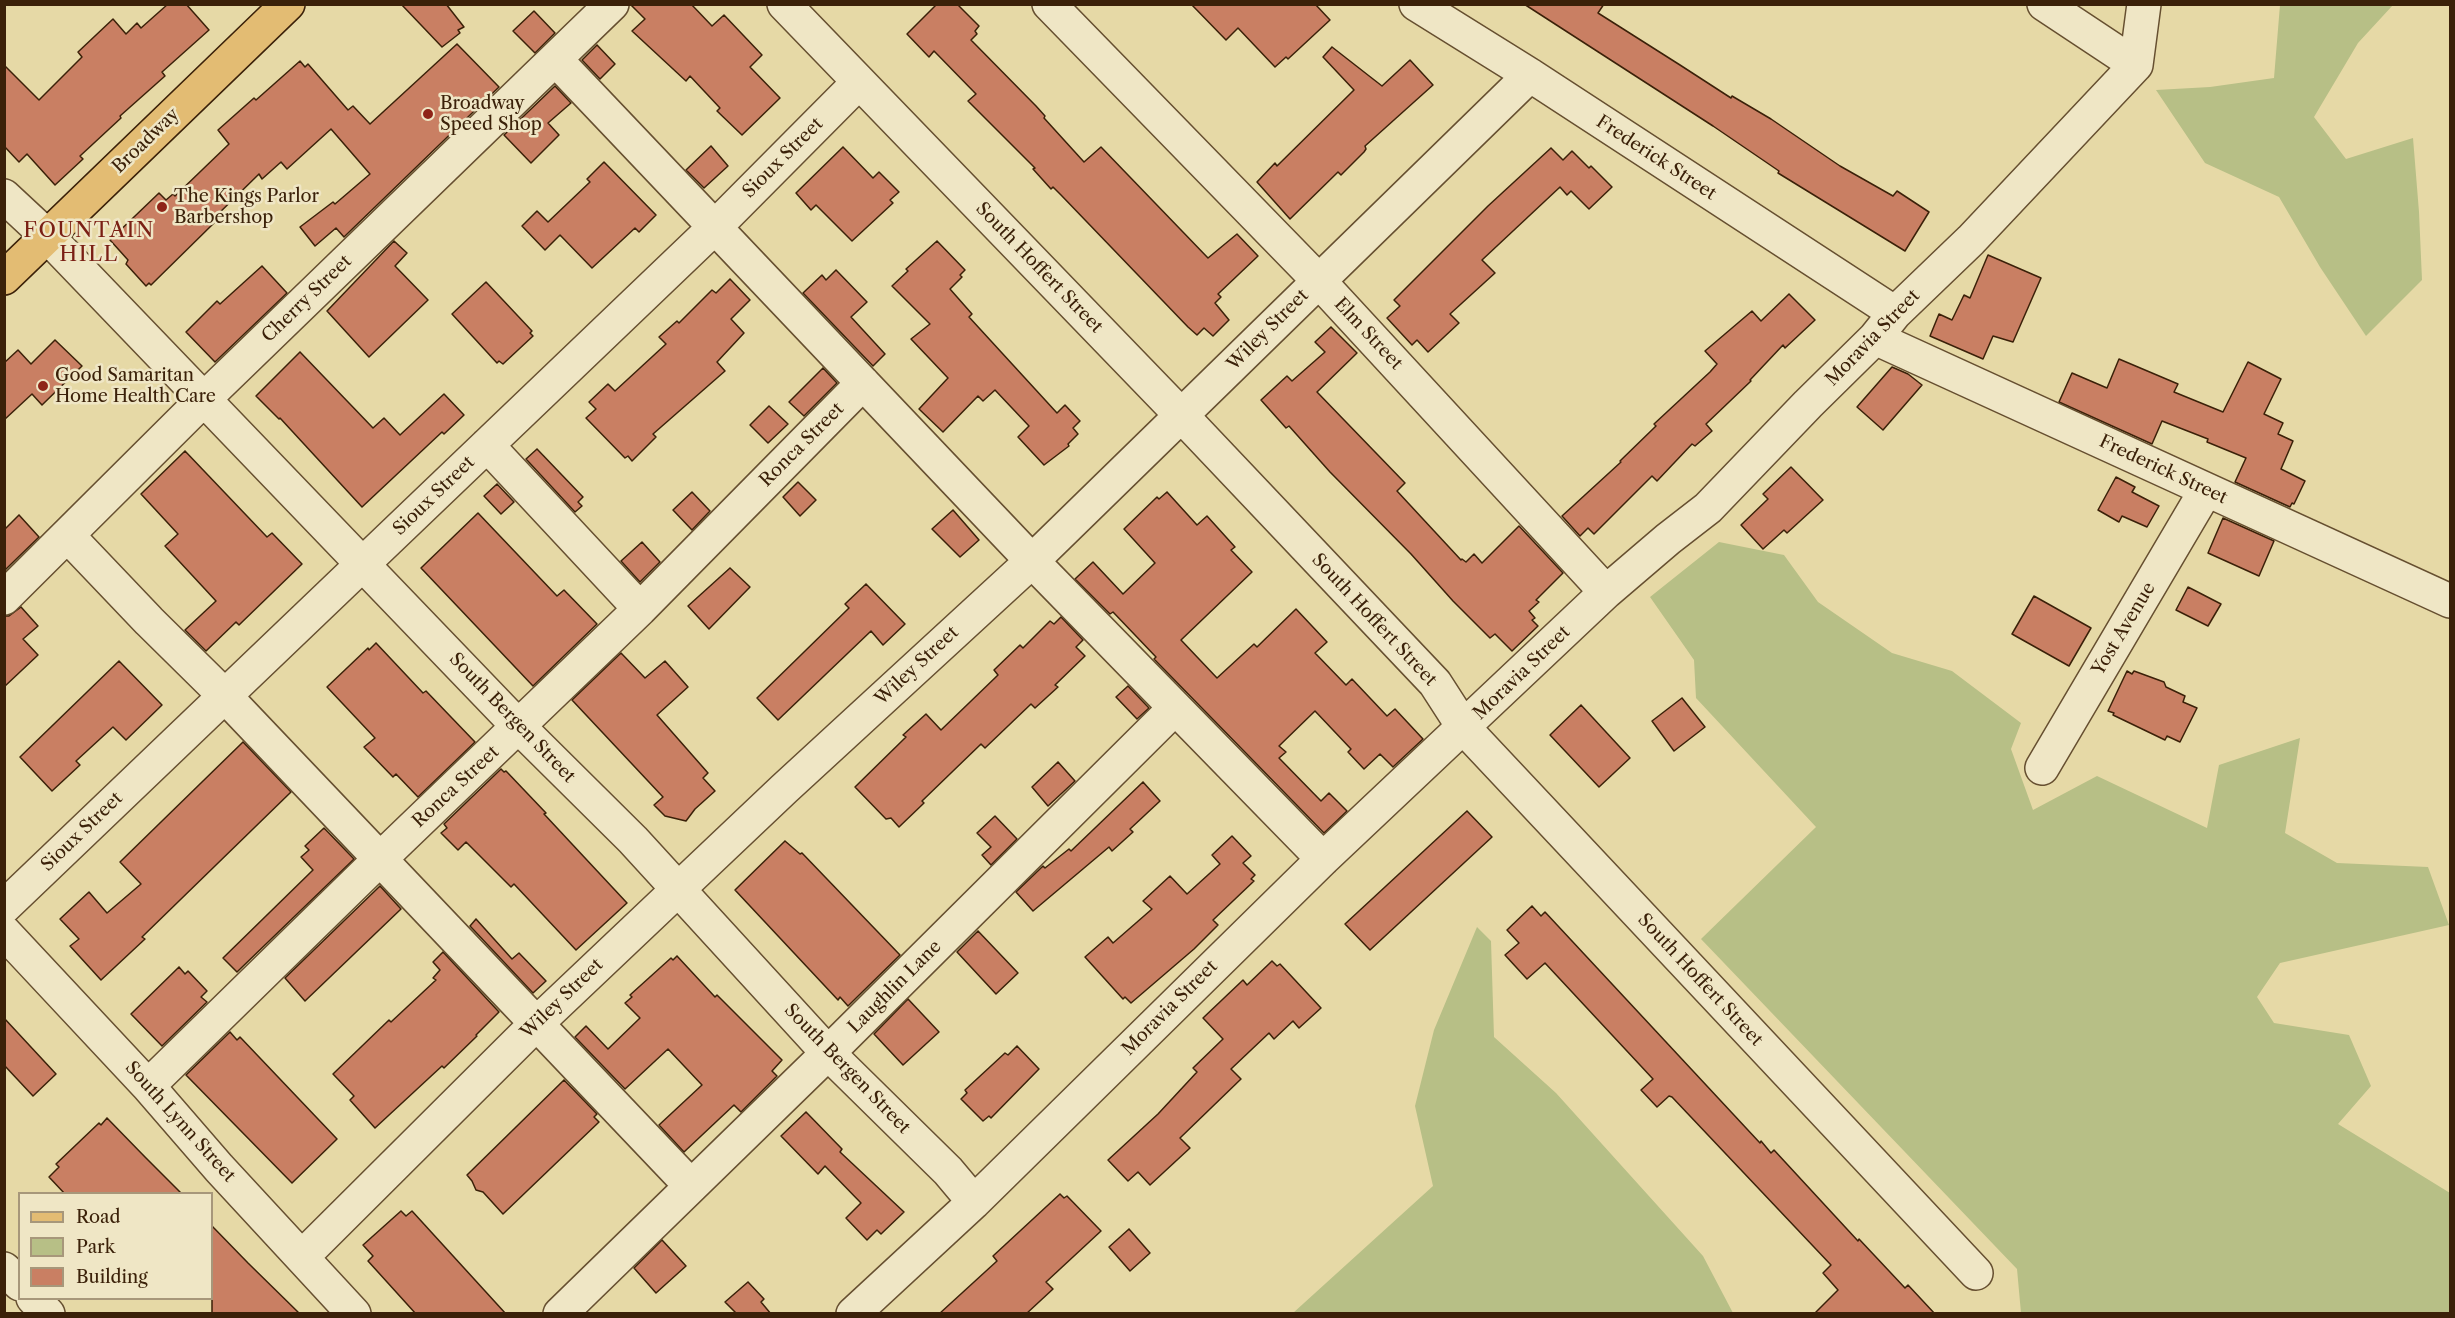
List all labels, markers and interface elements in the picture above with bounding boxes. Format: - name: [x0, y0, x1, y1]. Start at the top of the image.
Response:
- place label: Broadway Speed Shop: [440, 93, 542, 136]
- street label: Broadway: [108, 104, 184, 178]
- marker: Broadway Speed Shop: [421, 107, 435, 121]
- street label: Frederick Street: [1592, 111, 1720, 205]
- street label: Sioux Street: [738, 113, 828, 203]
- place label: The Kings Parlor Barbershop: [174, 186, 319, 228]
- street label: South Hoffert Street: [971, 198, 1107, 338]
- marker: The Kings Parlor Barbershop: [155, 200, 169, 214]
- district label: FOUNTAIN HILL: [23, 218, 155, 268]
- street label: Cherry Street: [258, 251, 356, 347]
- street label: Wiley Street: [1223, 285, 1313, 375]
- street label: Moravia Street: [1822, 285, 1924, 391]
- street label: Elm Street: [1329, 294, 1407, 374]
- place label: Good Samaritan Home Health Care: [55, 365, 216, 407]
- marker: Good Samaritan Home Health Care: [36, 379, 50, 393]
- street label: Ronca Street: [755, 398, 849, 492]
- street label: Frederick Street: [2096, 431, 2230, 509]
- street label: Sioux Street: [389, 452, 479, 540]
- street label: South Hoffert Street: [1307, 549, 1441, 691]
- street label: Yost Avenue: [2088, 579, 2160, 679]
- street label: Wiley Street: [871, 622, 963, 710]
- street label: Moravia Street: [1469, 622, 1575, 724]
- street label: South Bergen Street: [444, 649, 580, 787]
- street label: Ronca Street: [408, 742, 504, 832]
- street label: Sioux Street: [37, 788, 127, 876]
- street label: South Hoffert Street: [1633, 909, 1767, 1051]
- street label: Laughlin Lane: [844, 936, 946, 1038]
- street label: Wiley Street: [516, 954, 608, 1044]
- street label: Moravia Street: [1118, 956, 1222, 1060]
- street label: South Bergen Street: [779, 1000, 915, 1138]
- street label: South Lynn Street: [120, 1057, 240, 1187]
- legend: [18, 1192, 213, 1300]
- text: Road: [76, 1206, 121, 1228]
- text: Park: [76, 1236, 115, 1258]
- text: Building: [76, 1266, 148, 1288]

